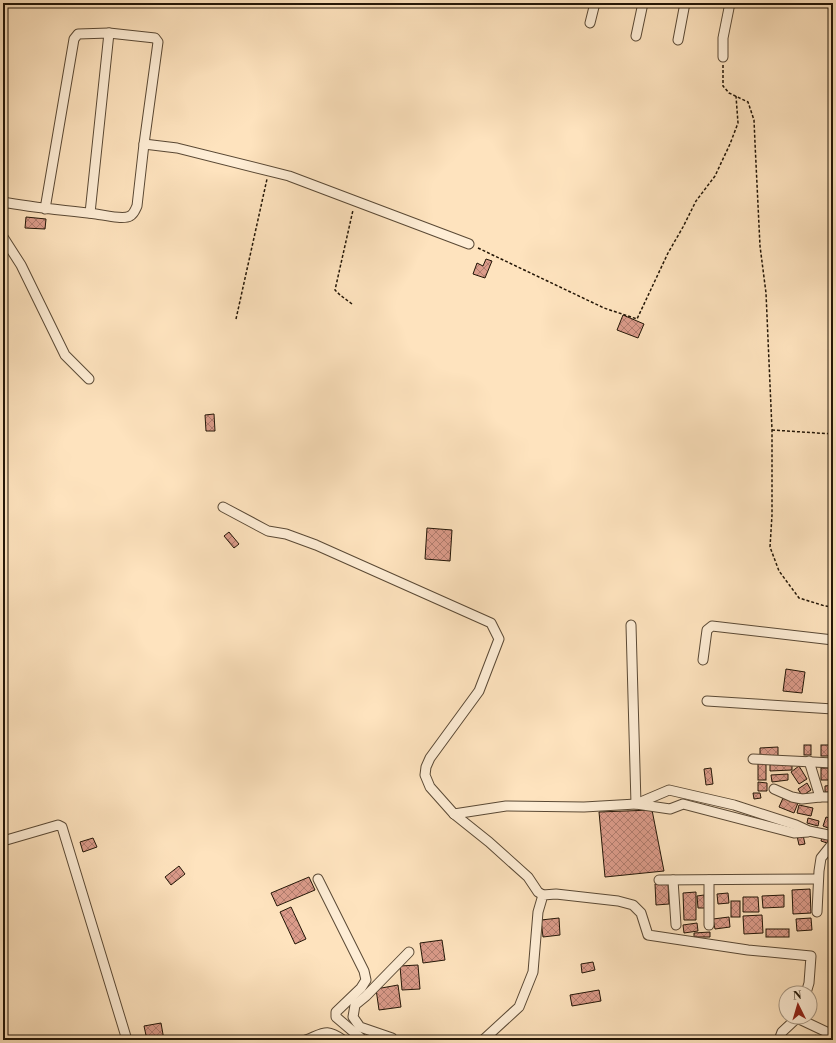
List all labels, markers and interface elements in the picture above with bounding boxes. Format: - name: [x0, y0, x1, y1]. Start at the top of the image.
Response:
- north arrow: [778, 985, 818, 1025]
- text: N: [792, 989, 802, 1003]

